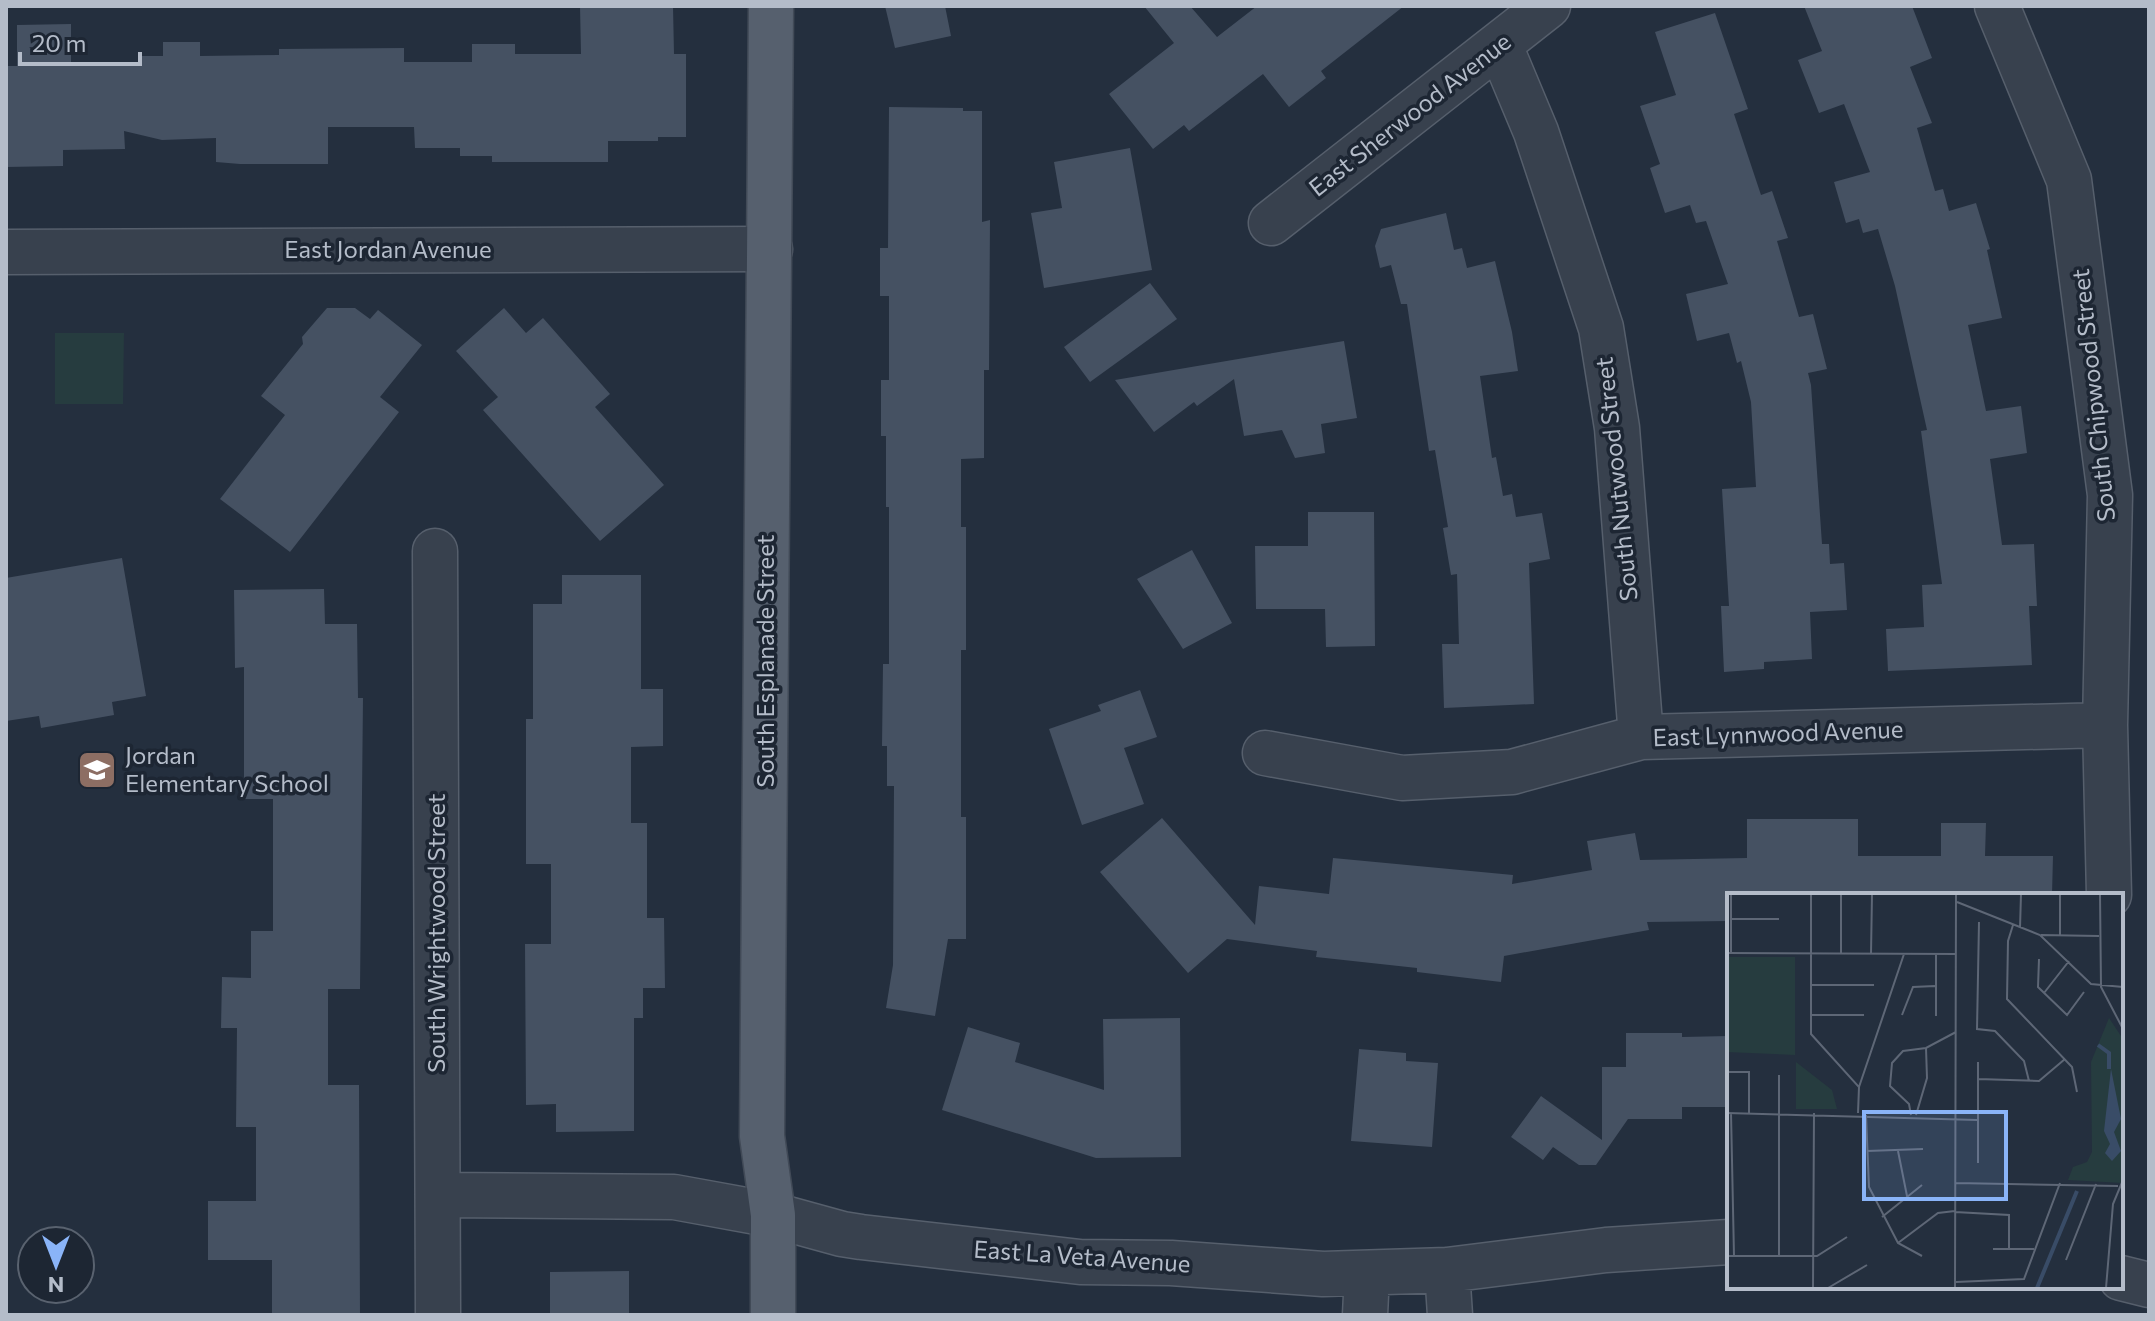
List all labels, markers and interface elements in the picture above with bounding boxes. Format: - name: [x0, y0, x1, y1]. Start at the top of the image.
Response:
- scale bar: [20, 16, 140, 66]
- street label: East Sherwood Avenue: [1302, 26, 1516, 202]
- text: 20 m: [32, 28, 86, 57]
- street label: East Jordan Avenue: [284, 234, 492, 263]
- street label: South Chipwood Street: [2065, 267, 2120, 523]
- street label: South Nutwood Street: [1588, 356, 1643, 603]
- street label: South Esplanade Street: [750, 534, 779, 788]
- street label: East Lynnwood Avenue: [1652, 714, 1904, 751]
- place label: Jordan Elementary School: [125, 740, 329, 797]
- school or university icon: Jordan Elementary School: [76, 749, 118, 791]
- street label: South Wrightwood Street: [421, 793, 450, 1073]
- inset map: [1727, 893, 2123, 1289]
- north arrow: [16, 1225, 96, 1305]
- street label: East La Veta Avenue: [973, 1233, 1191, 1278]
- text: N: [48, 1272, 64, 1299]

